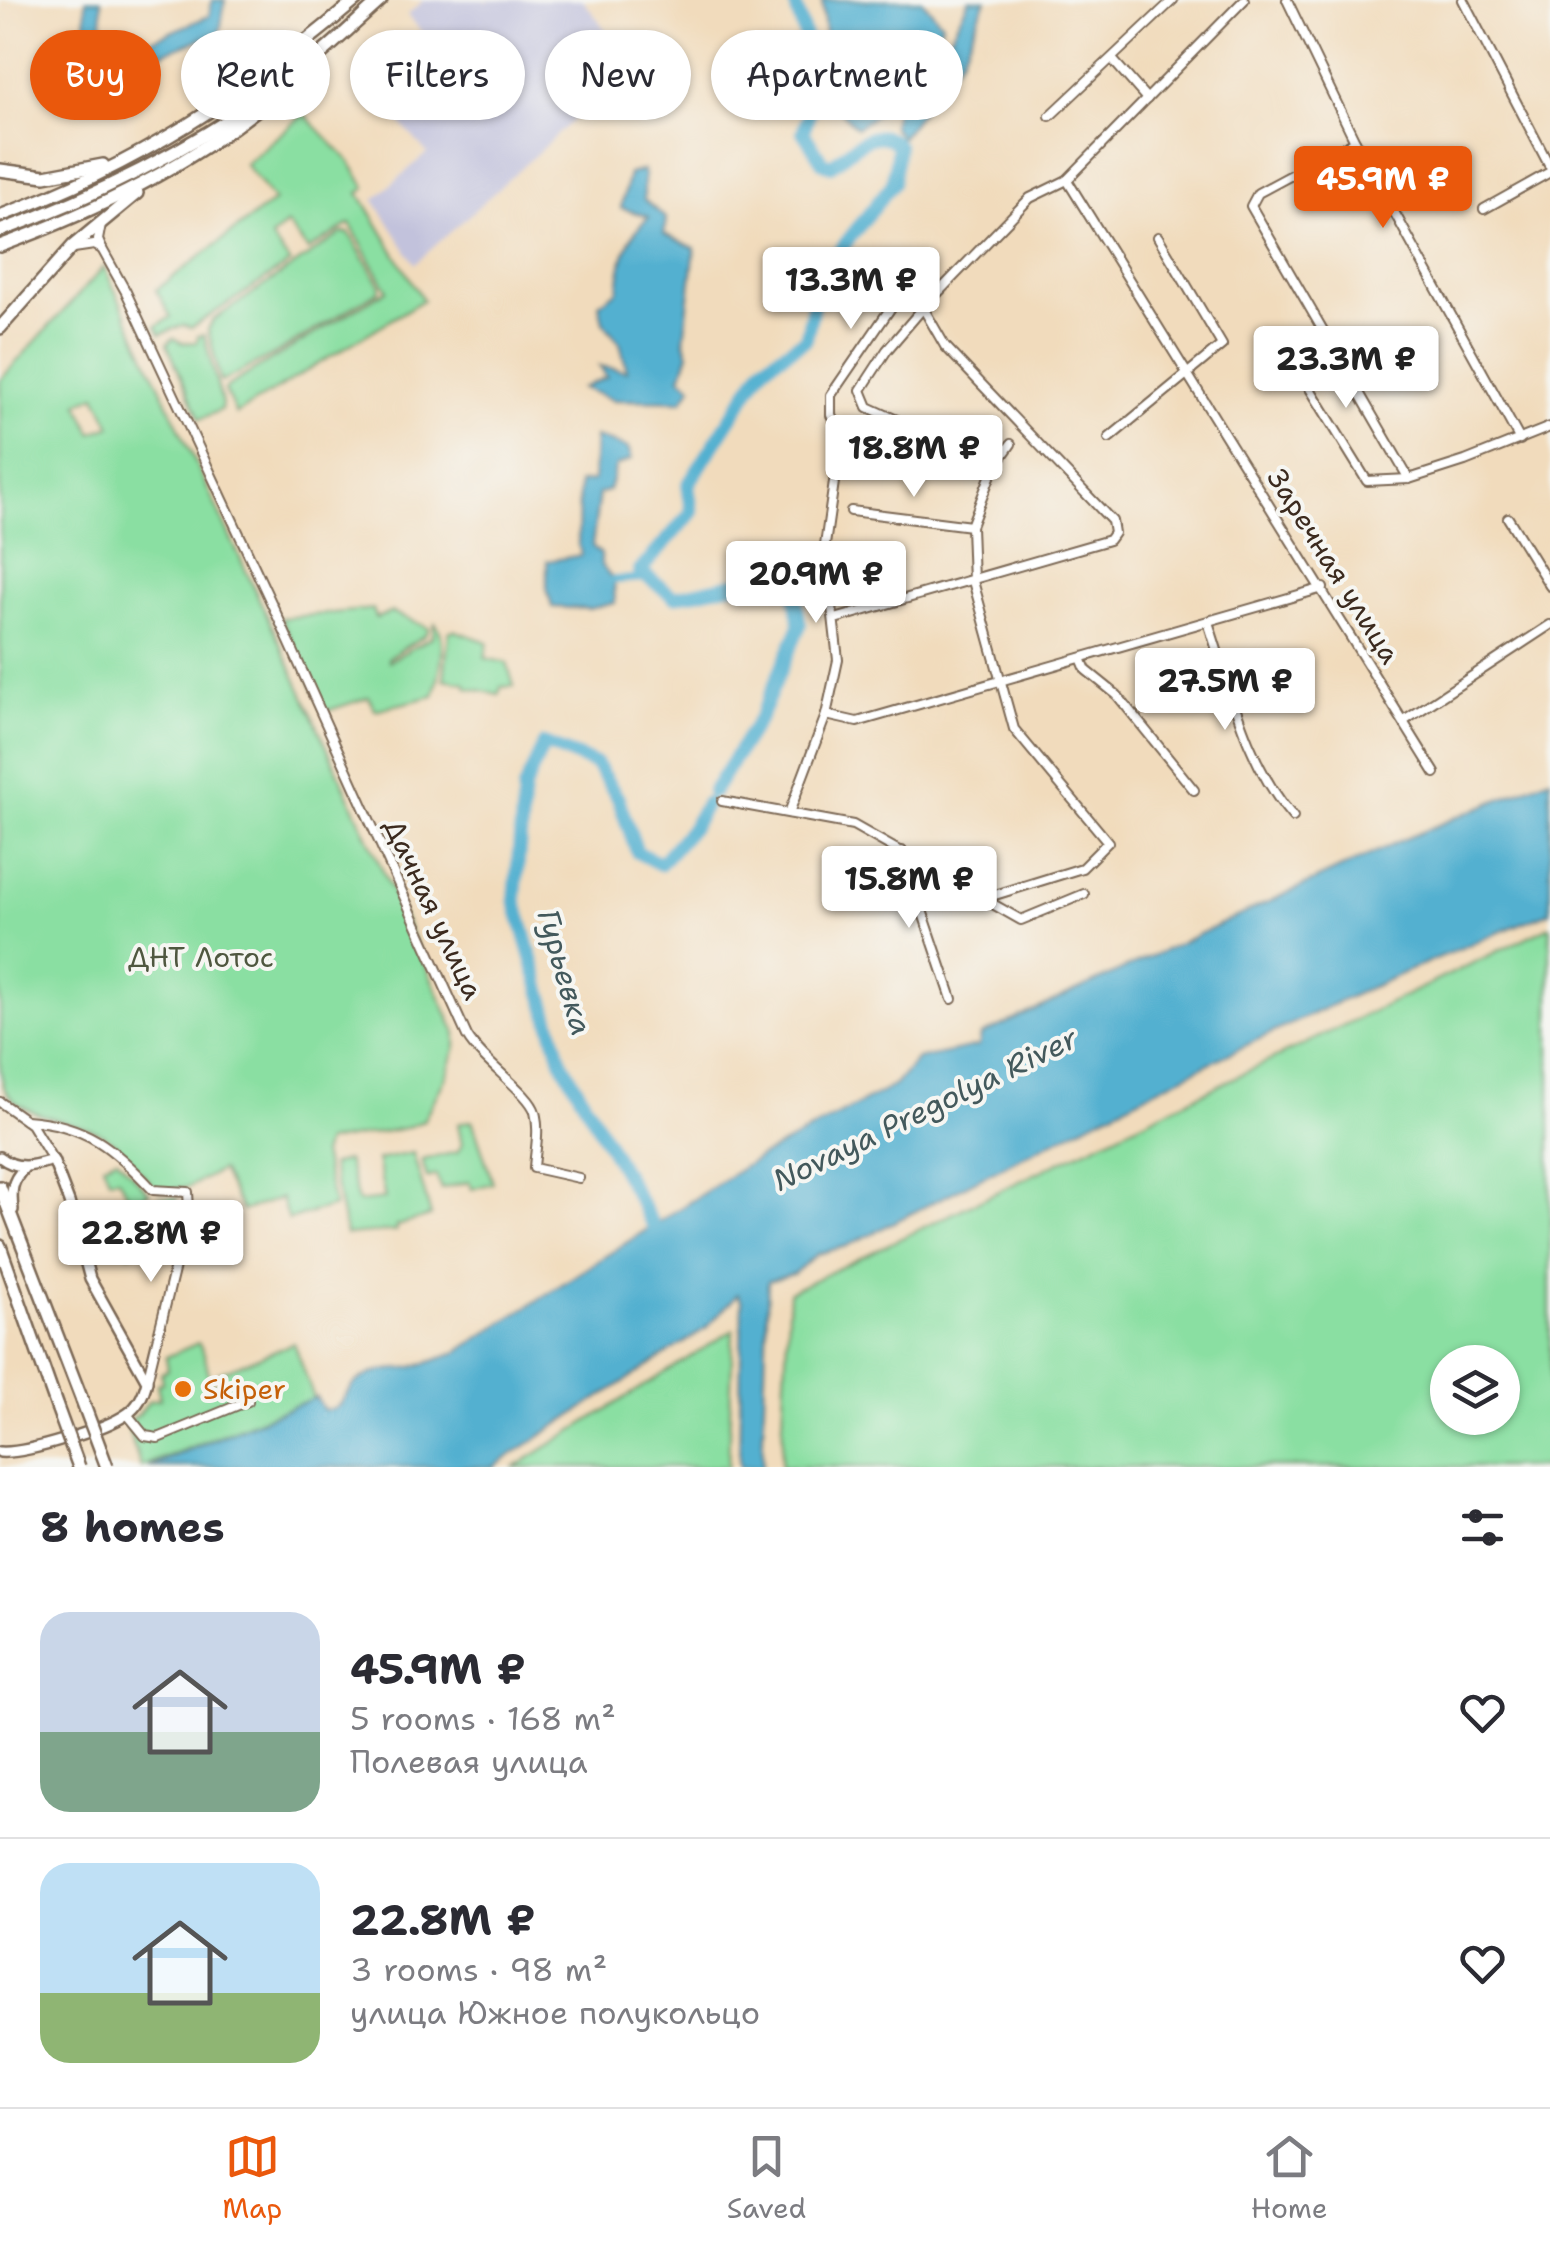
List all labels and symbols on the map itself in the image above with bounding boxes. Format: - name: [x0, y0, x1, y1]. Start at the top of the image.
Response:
- pin: 45.9M ₽: [1291, 146, 1475, 231]
- pin: 13.3M ₽: [759, 247, 943, 332]
- pin: 23.3M ₽: [1254, 326, 1438, 411]
- pin: 18.8M ₽: [822, 415, 1006, 500]
- street label: Заречная улица: [1259, 461, 1409, 671]
- pin: 20.9M ₽: [724, 541, 908, 626]
- pin: 27.5M ₽: [1133, 648, 1317, 733]
- street label: Дачная улица: [375, 812, 493, 1006]
- pin: 15.8M ₽: [817, 846, 1001, 931]
- water label: Гурьевка: [527, 904, 603, 1040]
- park label: ДНТ Лотос: [128, 938, 274, 976]
- water label: Novaya Pregolya River: [766, 1017, 1085, 1201]
- pin: 22.8M ₽: [59, 1200, 243, 1285]
- place label: Skiper: [203, 1370, 286, 1408]
- marker: Skiper: [172, 1378, 194, 1400]

